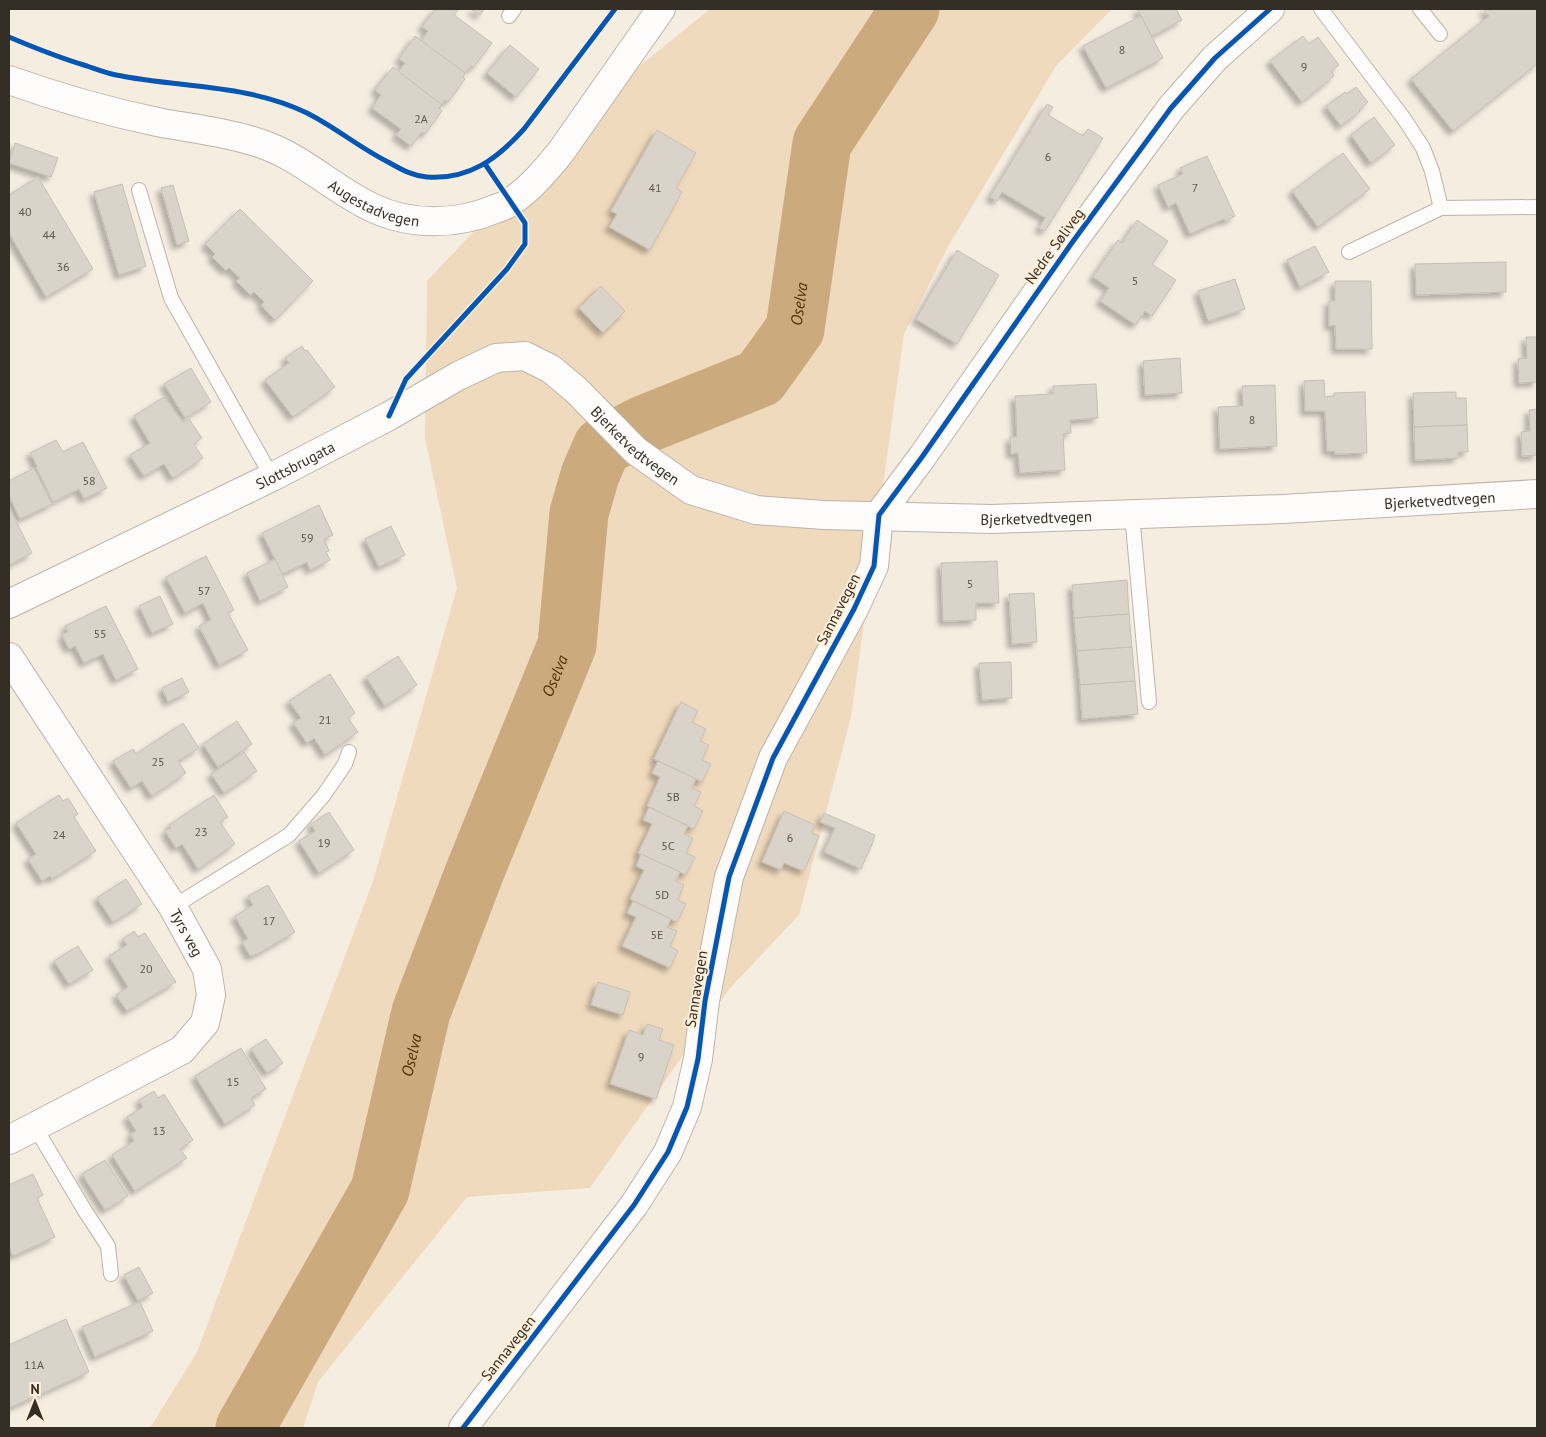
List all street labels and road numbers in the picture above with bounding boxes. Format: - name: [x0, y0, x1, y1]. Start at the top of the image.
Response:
- street label: Augestadvegen: [325, 175, 420, 230]
- street label: Nedre Søliveg: [1020, 204, 1088, 288]
- street label: Bjerketvedtvegen: [587, 402, 684, 489]
- street label: Slottsbrugata: [252, 437, 338, 493]
- street label: Bjerketvedtvegen: [1383, 487, 1496, 513]
- street label: Bjerketvedtvegen: [980, 506, 1092, 529]
- street label: Sannavegen: [812, 570, 864, 648]
- street label: Tyrs veg: [166, 905, 208, 959]
- street label: Sannavegen: [681, 949, 711, 1029]
- street label: Sannavegen: [477, 1312, 539, 1384]

